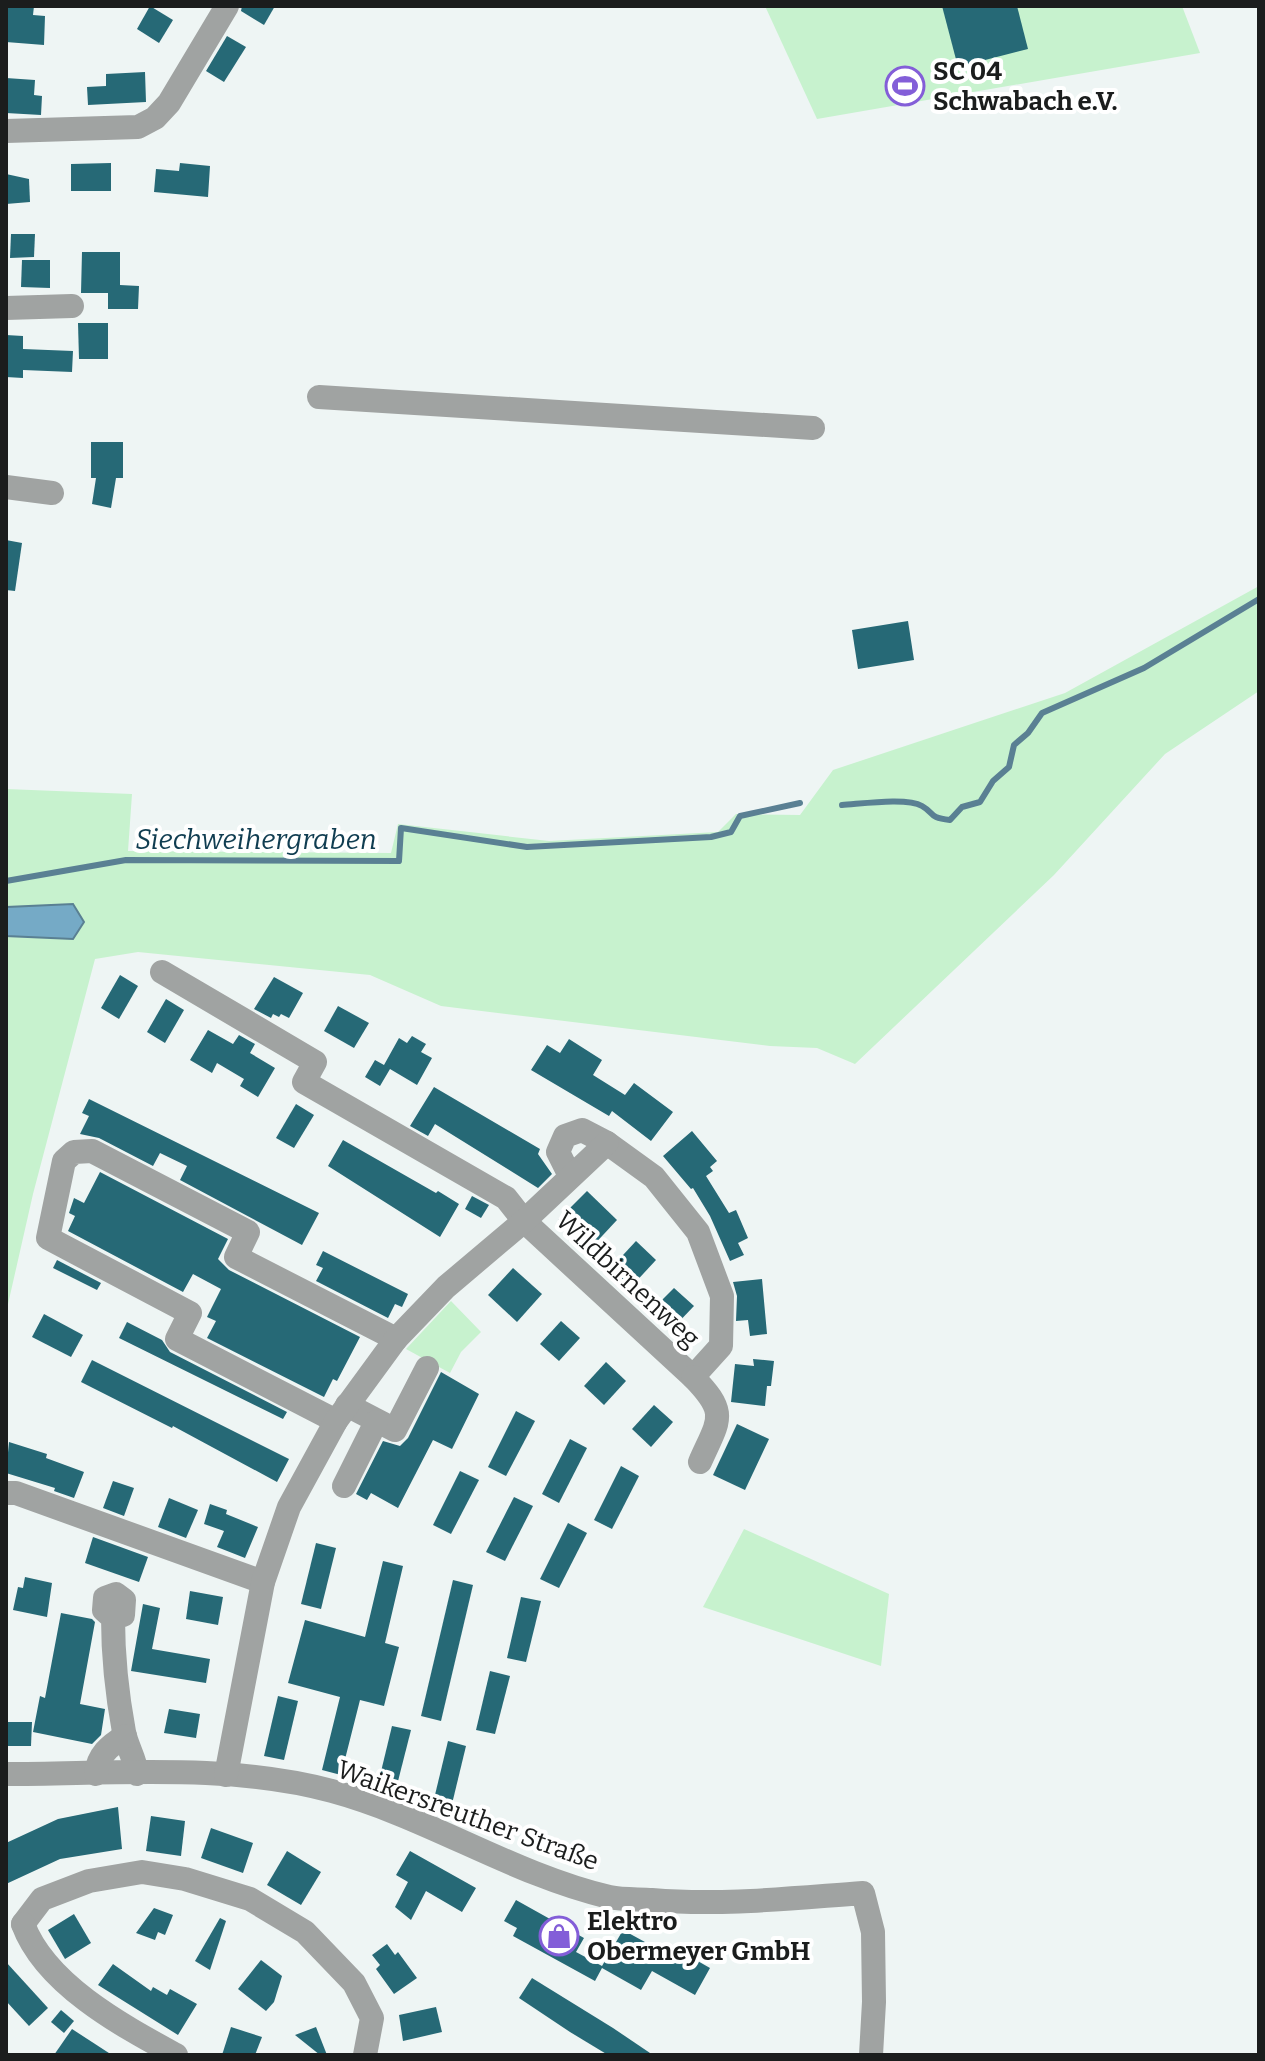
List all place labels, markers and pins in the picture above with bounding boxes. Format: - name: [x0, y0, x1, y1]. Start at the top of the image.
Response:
- place label: SC 04 Schwabach e.V.: [933, 56, 1118, 117]
- sports icon: SC 04 Schwabach e.V.: [884, 65, 926, 107]
- place label: Elektro Obermeyer GmbH: [587, 1906, 811, 1967]
- shop icon: Elektro Obermeyer GmbH: [538, 1915, 580, 1957]

